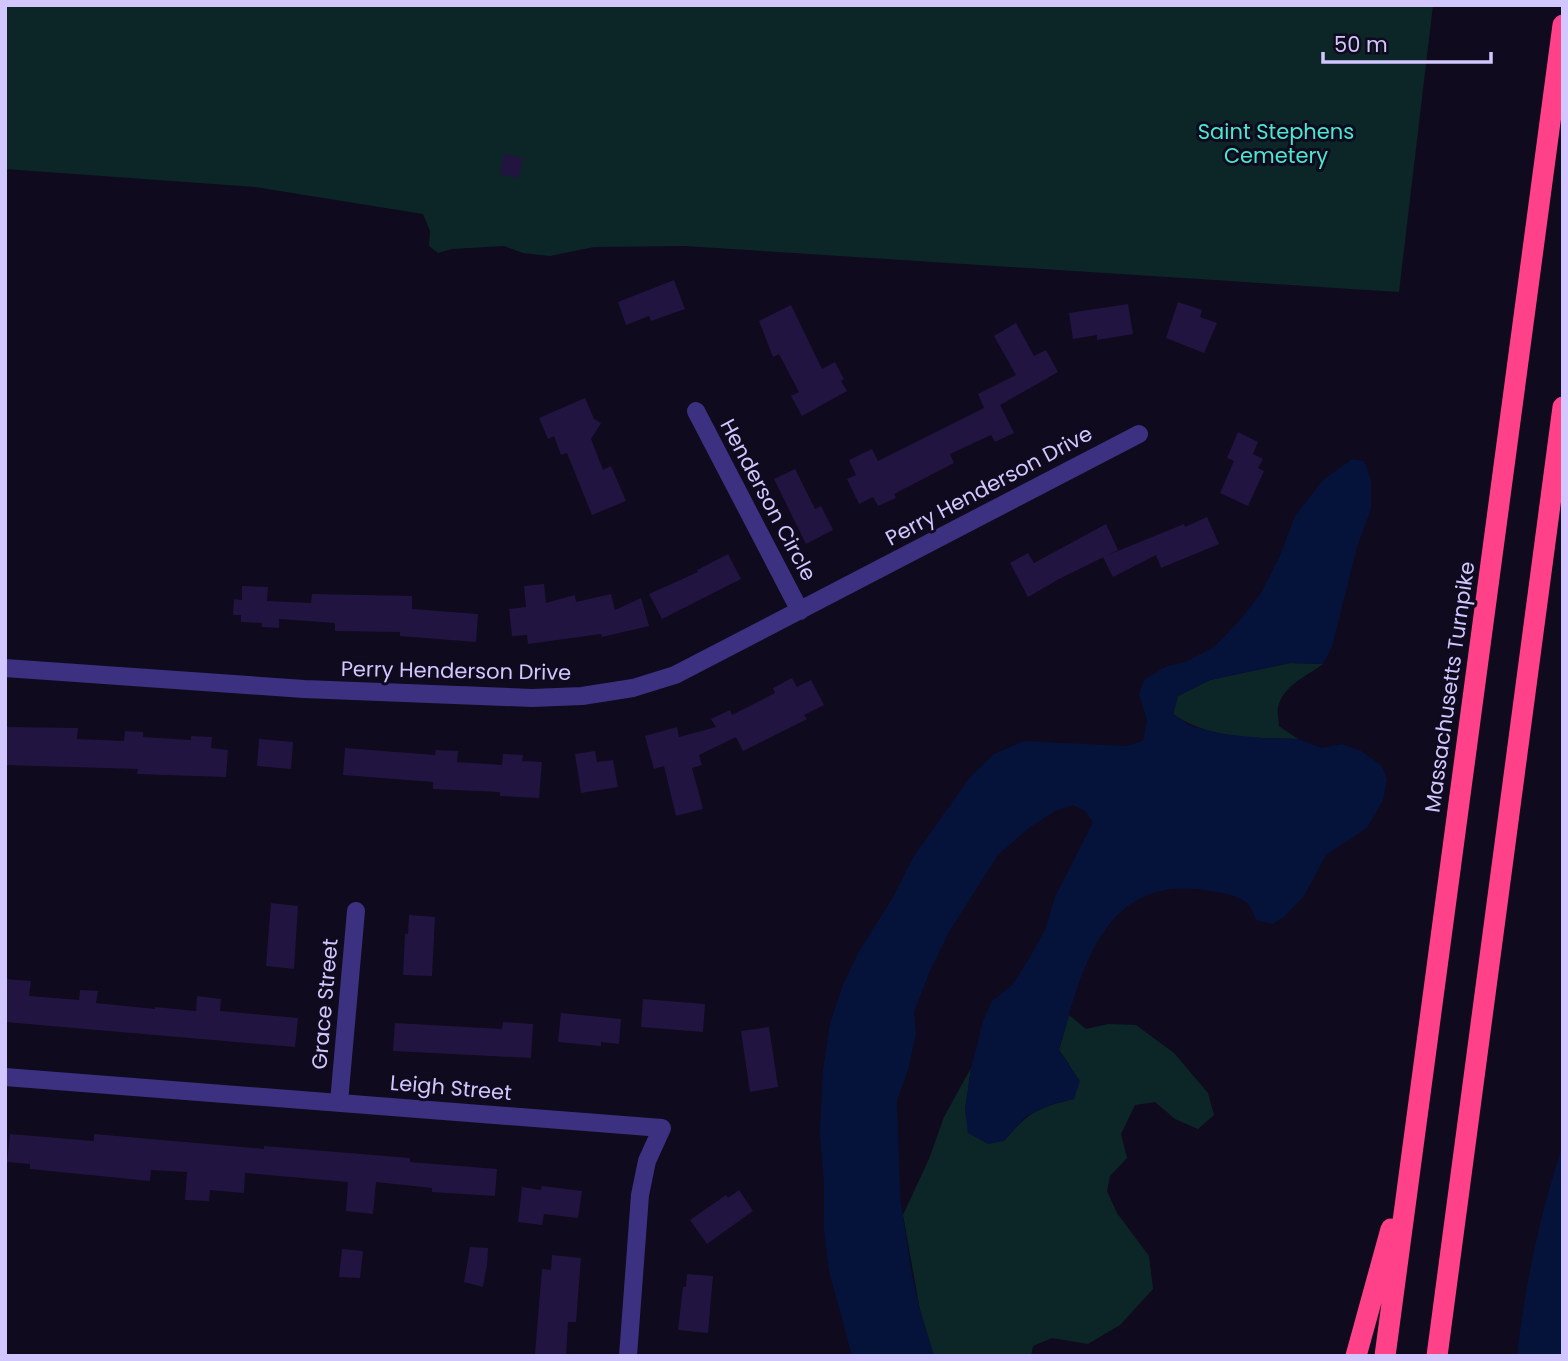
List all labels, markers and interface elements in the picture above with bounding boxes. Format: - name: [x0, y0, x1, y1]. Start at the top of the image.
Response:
- scale bar: [1323, 21, 1491, 65]
- text: 50 m: [1334, 30, 1388, 59]
- park label: Saint Stephens Cemetery: [1198, 117, 1354, 170]
- street label: Henderson Circle: [713, 414, 823, 586]
- street label: Perry Henderson Drive: [880, 419, 1097, 552]
- street label: Massachusetts Turnpike: [1418, 560, 1481, 814]
- street label: Perry Henderson Drive: [341, 654, 571, 687]
- street label: Grace Street: [304, 937, 345, 1071]
- street label: Leigh Street: [389, 1068, 513, 1107]

